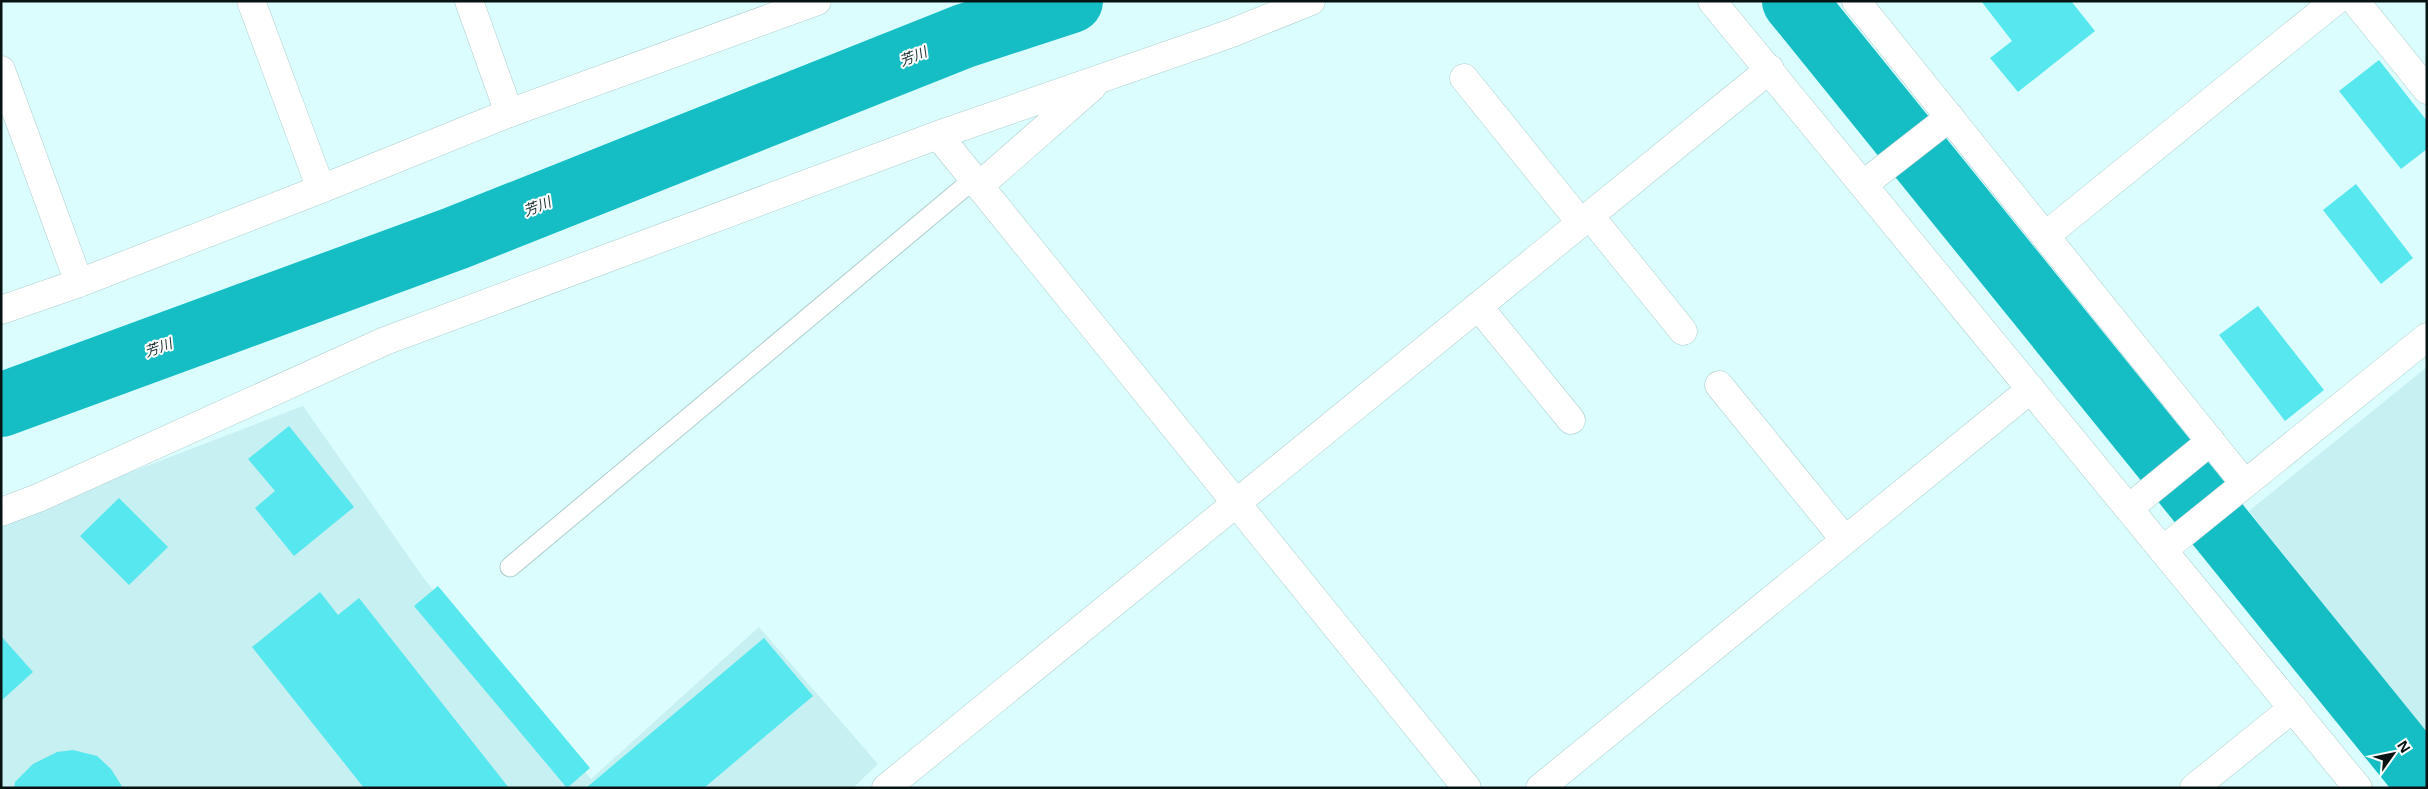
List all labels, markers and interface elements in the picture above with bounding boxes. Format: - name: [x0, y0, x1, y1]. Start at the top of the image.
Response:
- water label: 芳川: [896, 41, 931, 70]
- water label: 芳川: [520, 191, 555, 220]
- water label: 芳川: [142, 333, 176, 361]
- north arrow: [2368, 729, 2418, 779]
- text: N: [2393, 737, 2415, 757]

